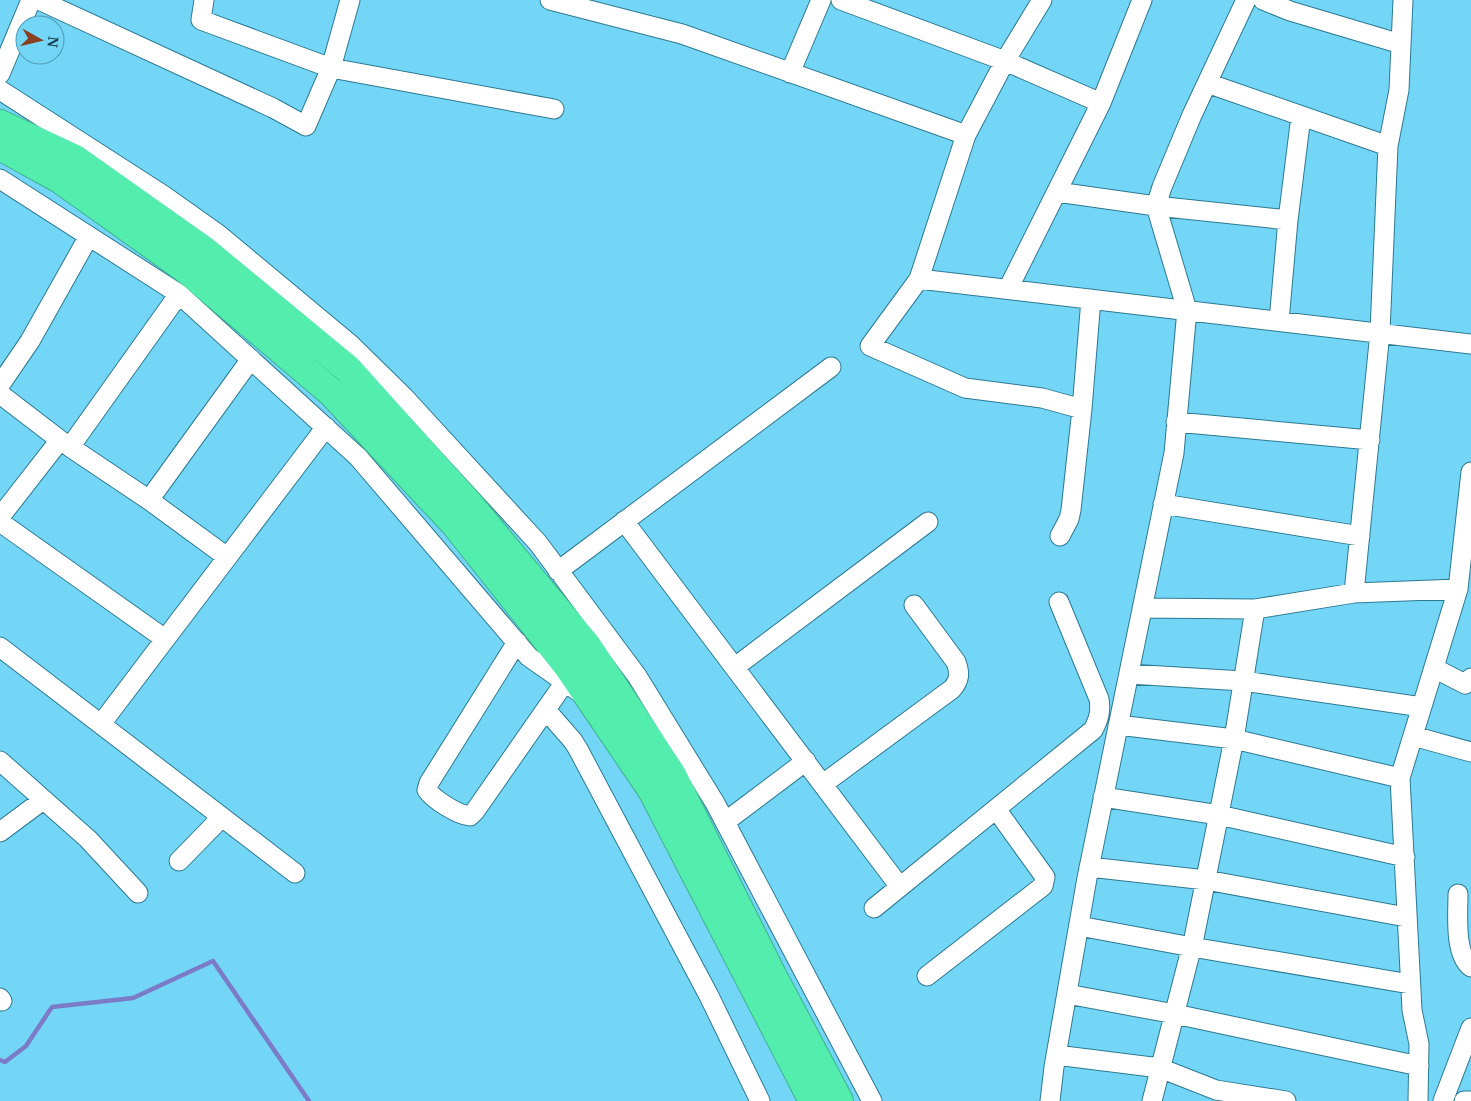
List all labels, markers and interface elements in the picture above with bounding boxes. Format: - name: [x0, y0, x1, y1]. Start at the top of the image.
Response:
- north arrow: [15, 15, 65, 65]
- text: N: [43, 35, 64, 49]

